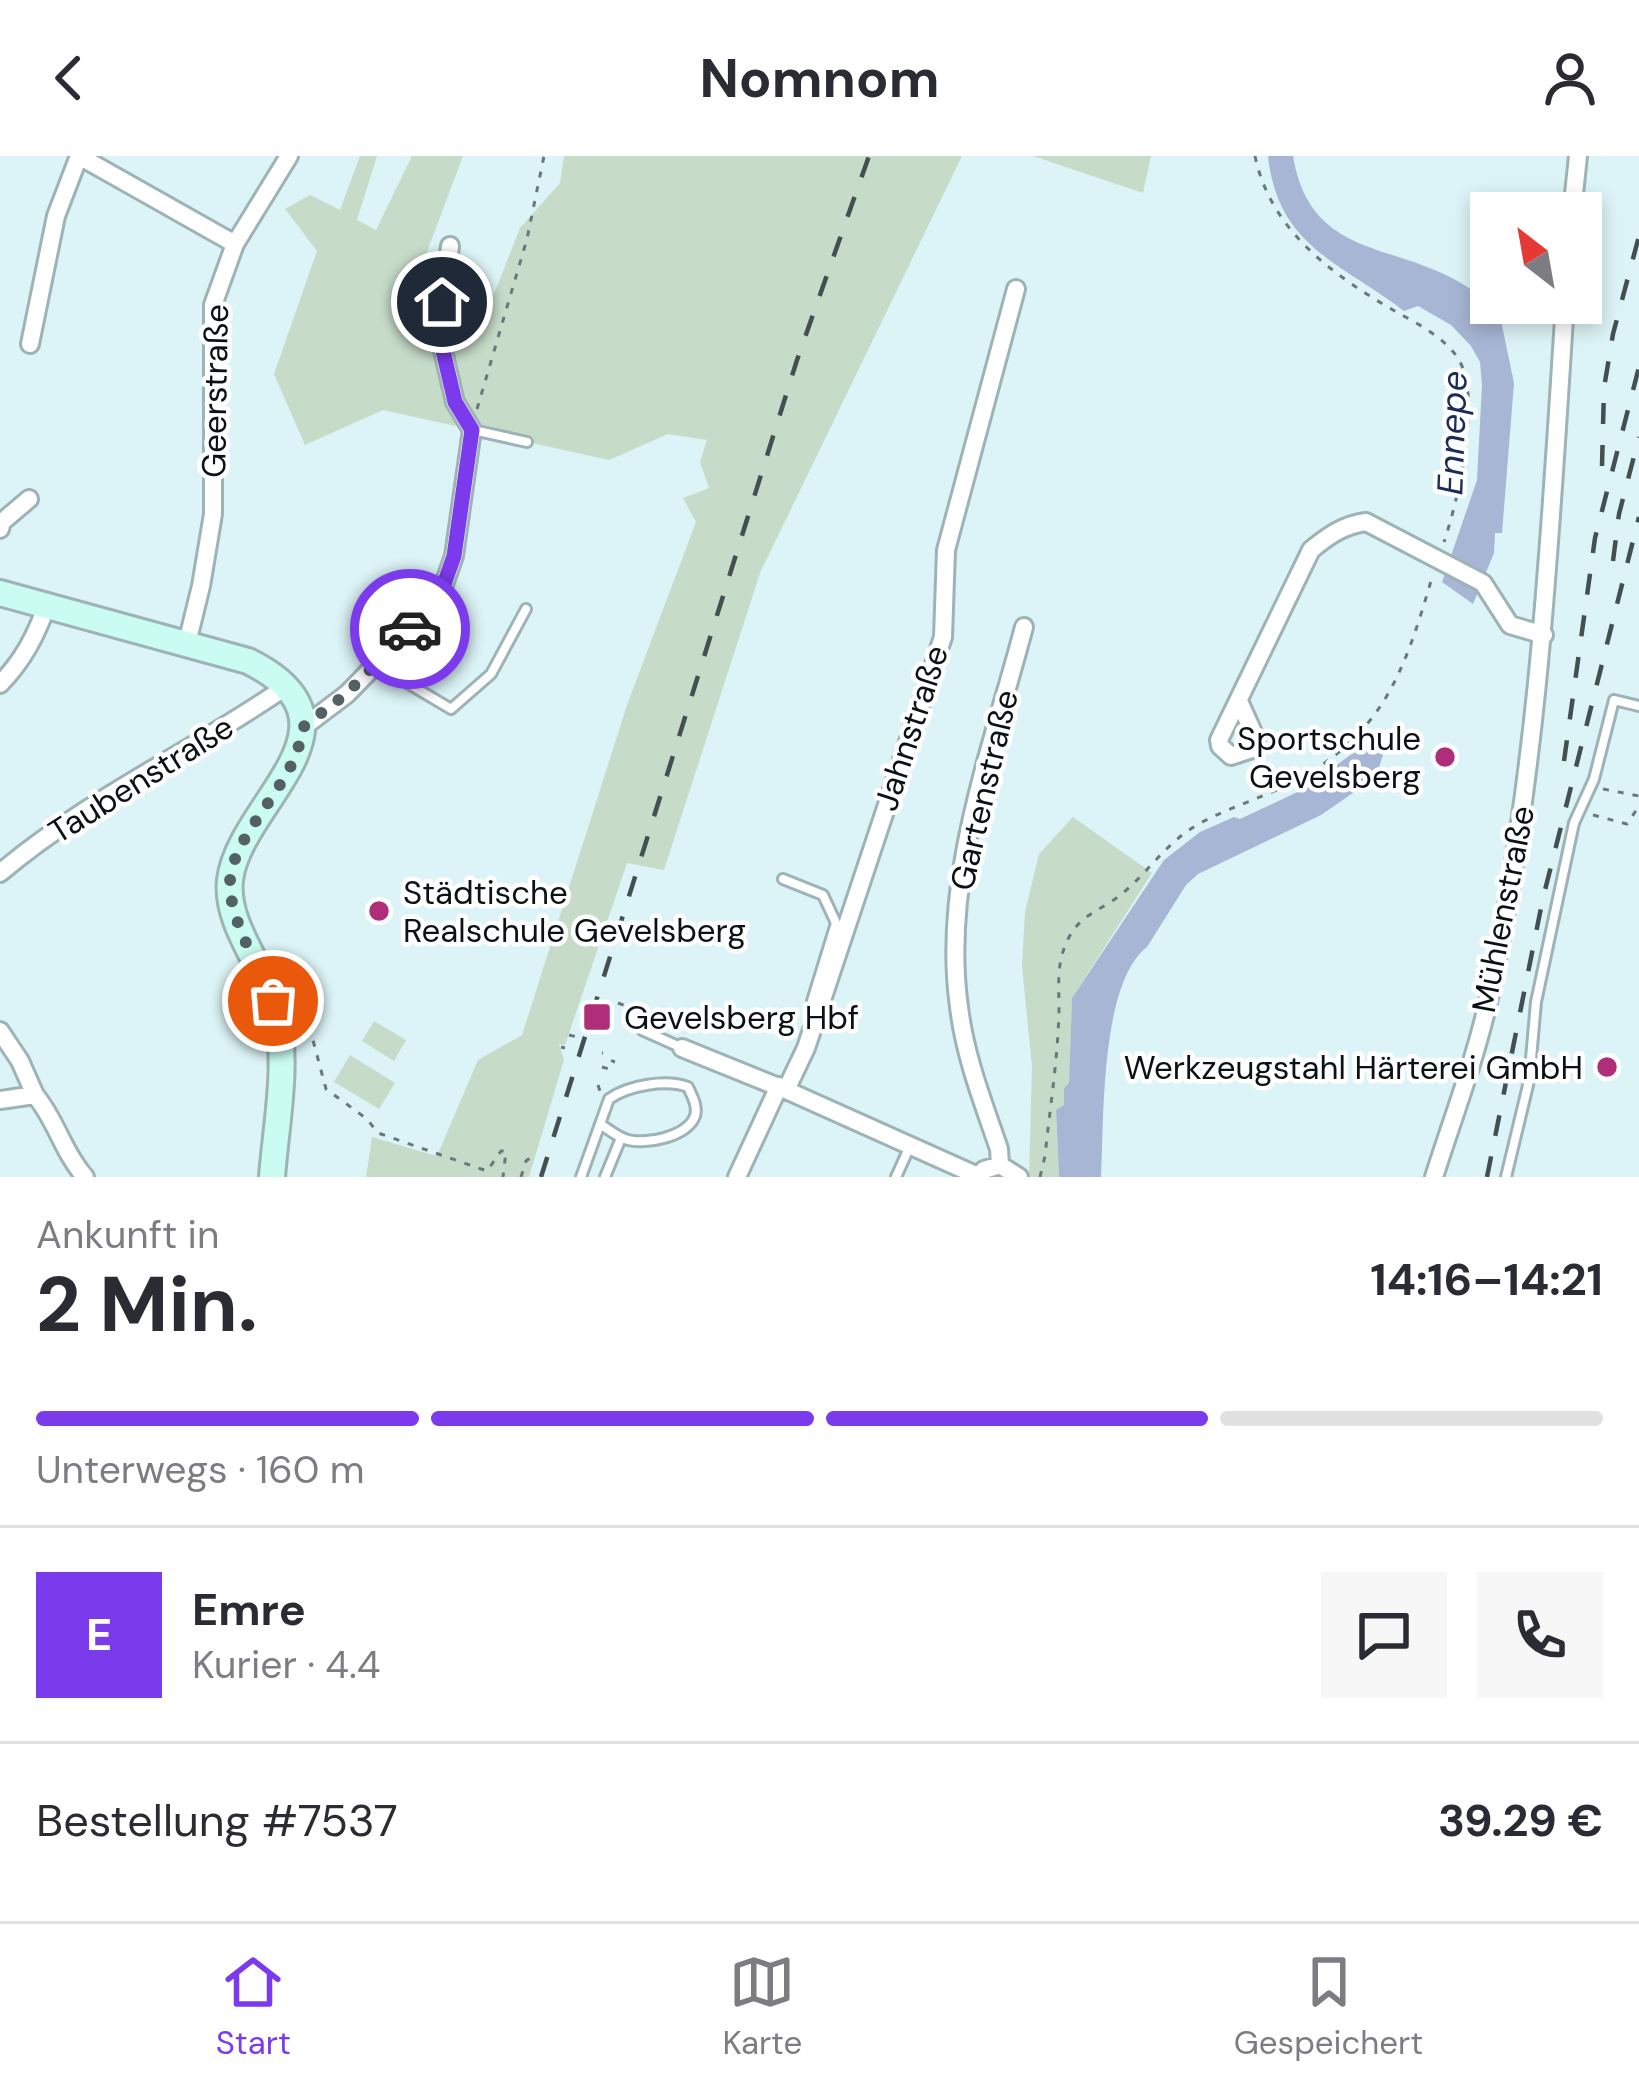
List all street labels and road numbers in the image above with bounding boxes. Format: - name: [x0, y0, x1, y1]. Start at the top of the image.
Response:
- street label: Geerstraße: [192, 304, 238, 478]
- street label: Jahnstraße: [864, 640, 958, 816]
- street label: Gartenstraße: [940, 686, 1028, 894]
- street label: Taubenstraße: [40, 705, 242, 853]
- street label: Mühlenstraße: [1462, 802, 1544, 1016]

